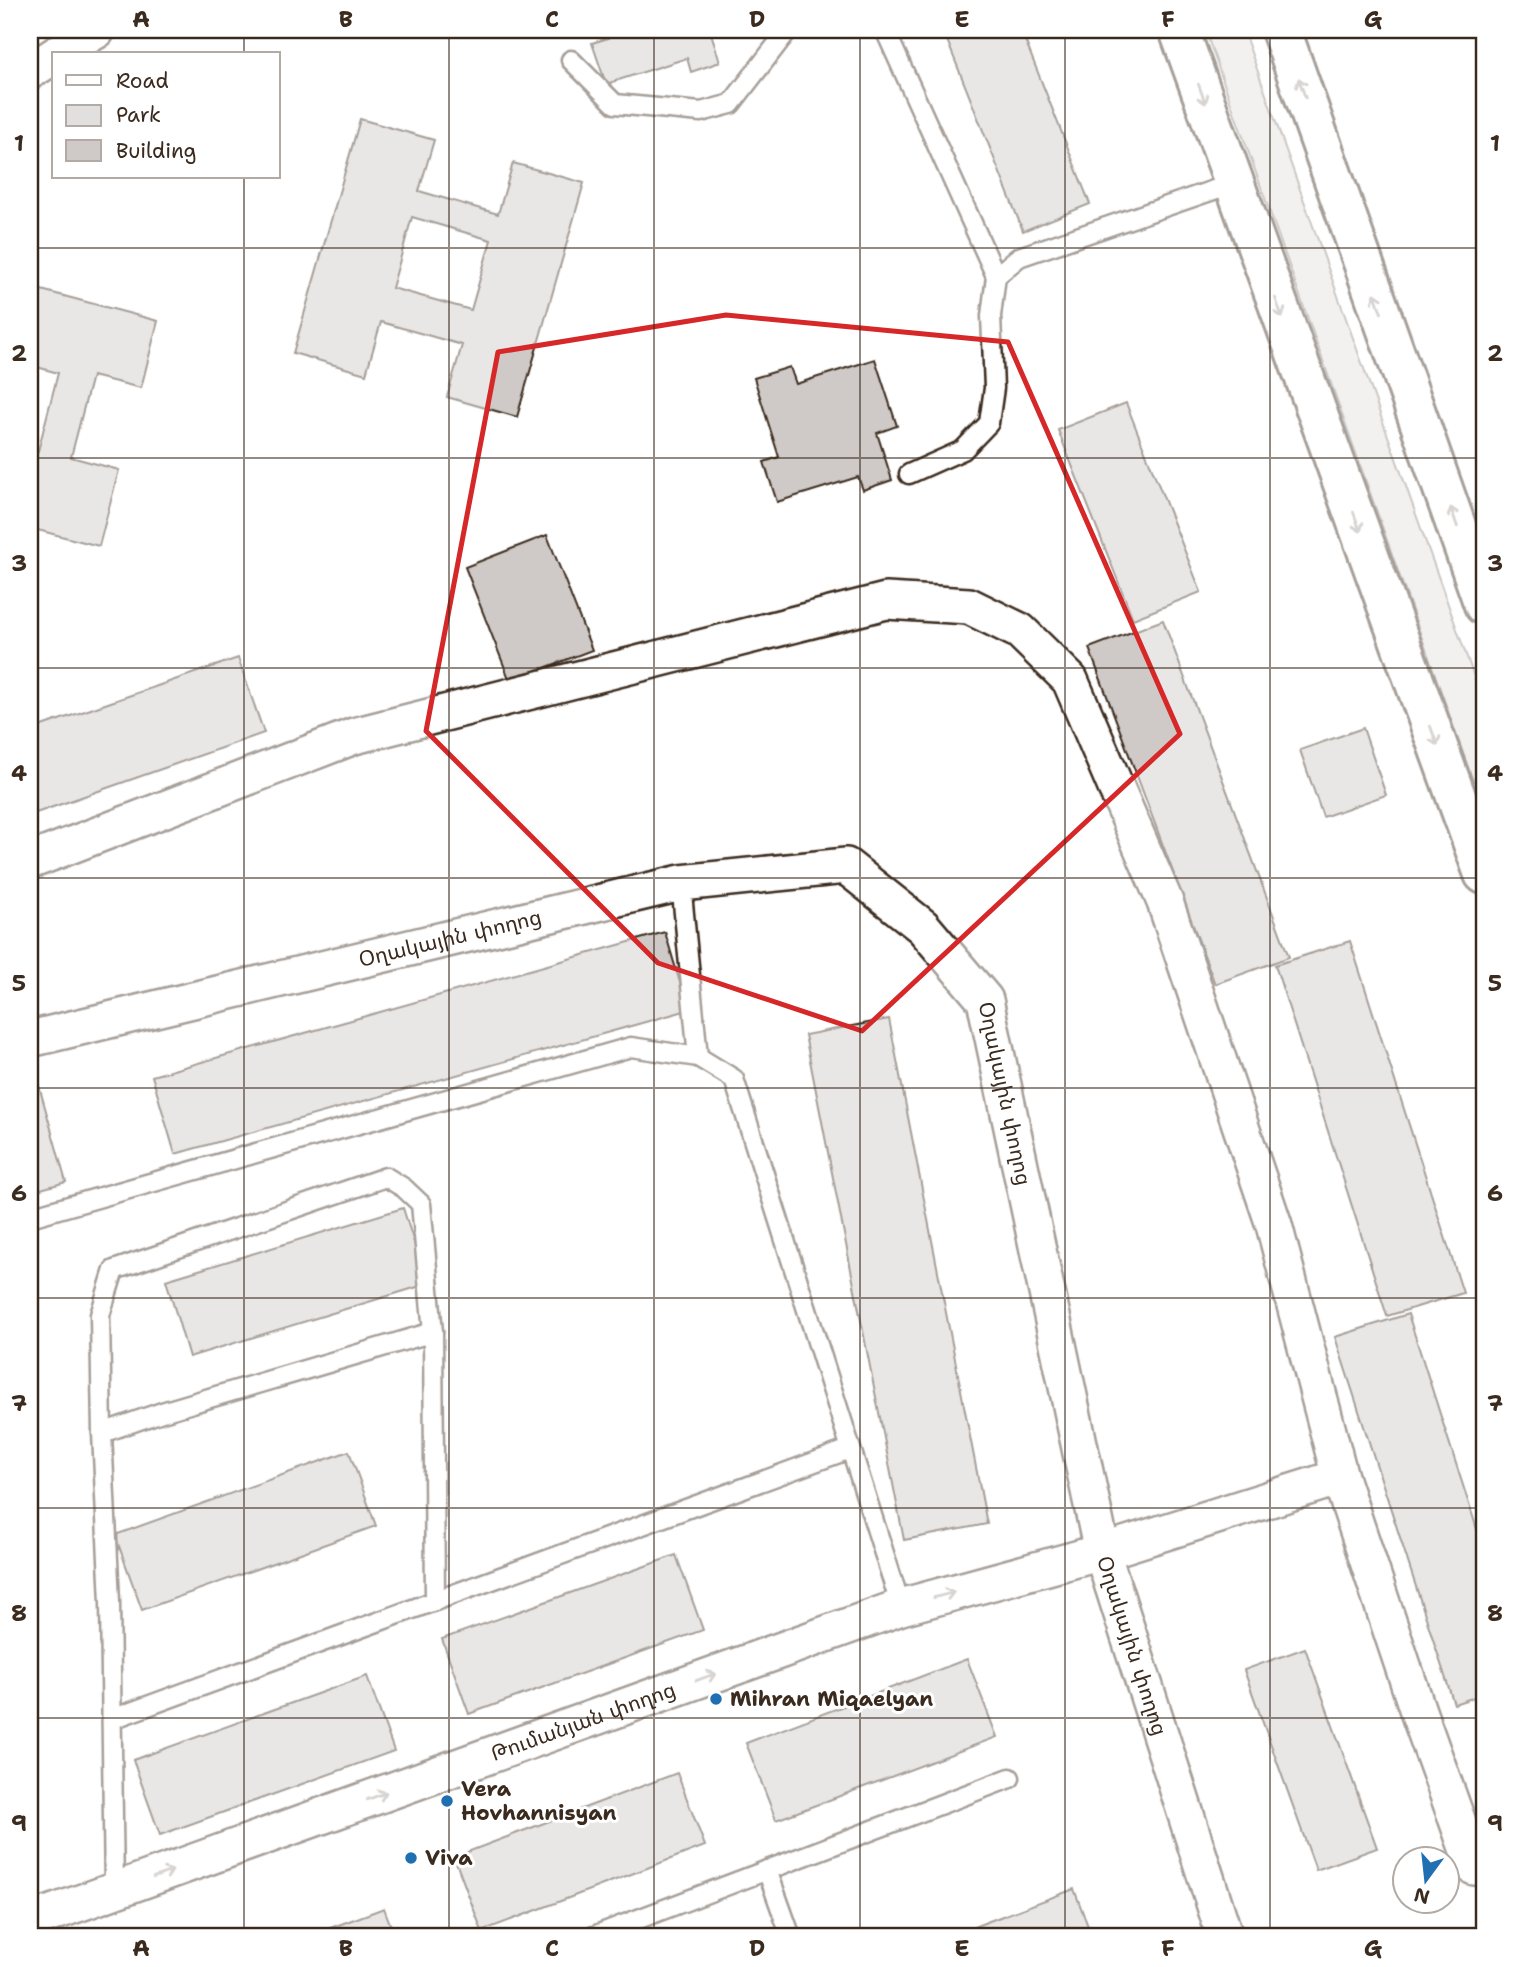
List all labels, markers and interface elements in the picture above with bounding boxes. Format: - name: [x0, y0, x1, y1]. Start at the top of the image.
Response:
- text: A: [132, 4, 150, 34]
- text: B: [339, 4, 353, 34]
- text: C: [545, 4, 559, 34]
- text: D: [749, 4, 765, 34]
- text: E: [954, 4, 970, 34]
- text: F: [1161, 4, 1175, 34]
- text: G: [1364, 4, 1383, 34]
- legend: [52, 52, 280, 178]
- text: Road: [116, 67, 169, 95]
- one-way arrow: [1295, 78, 1307, 100]
- one-way arrow: [1197, 82, 1209, 104]
- text: Park: [116, 101, 161, 129]
- text: 1: [14, 128, 24, 158]
- text: 1: [1490, 128, 1500, 158]
- text: Building: [116, 137, 196, 165]
- one-way arrow: [1371, 292, 1383, 314]
- one-way arrow: [1274, 296, 1287, 318]
- text: 2: [11, 338, 27, 368]
- text: 2: [1487, 338, 1503, 368]
- one-way arrow: [1446, 507, 1459, 529]
- one-way arrow: [1352, 510, 1364, 532]
- text: 3: [11, 548, 27, 578]
- text: 3: [1487, 548, 1503, 578]
- one-way arrow: [1429, 724, 1442, 746]
- text: 4: [11, 758, 27, 788]
- text: 4: [1487, 758, 1503, 788]
- street label: Օղակային փողոց: [356, 903, 544, 974]
- text: 5: [12, 968, 26, 998]
- text: 5: [1488, 968, 1502, 998]
- street label: Օղակային փողոց: [972, 999, 1038, 1188]
- text: 6: [11, 1178, 27, 1208]
- text: 6: [1487, 1178, 1503, 1208]
- text: 7: [11, 1388, 27, 1418]
- text: 7: [1487, 1388, 1503, 1418]
- street label: Օղակային փողոց: [1090, 1552, 1174, 1739]
- one-way arrow: [933, 1588, 955, 1601]
- text: 8: [11, 1598, 27, 1628]
- text: 8: [1487, 1598, 1503, 1628]
- one-way arrow: [695, 1670, 717, 1683]
- street label: Թումանյան փողոց: [487, 1675, 679, 1768]
- place label: Mihran Miqaelyan: [730, 1685, 933, 1713]
- marker: Mihran Miqaelyan: [708, 1691, 724, 1707]
- place label: Vera Hovhannisyan: [461, 1775, 617, 1827]
- one-way arrow: [366, 1789, 388, 1801]
- marker: Vera Hovhannisyan: [439, 1793, 455, 1809]
- text: 9: [11, 1808, 27, 1838]
- text: 9: [1487, 1808, 1503, 1838]
- place label: Viva: [425, 1844, 473, 1872]
- north arrow: [1392, 1844, 1462, 1914]
- marker: Viva: [403, 1850, 419, 1866]
- one-way arrow: [152, 1866, 174, 1879]
- text: N: [1411, 1882, 1432, 1910]
- text: A: [132, 1933, 150, 1963]
- text: B: [339, 1933, 353, 1963]
- text: C: [545, 1933, 559, 1963]
- text: D: [749, 1933, 765, 1963]
- text: E: [954, 1933, 970, 1963]
- text: F: [1161, 1933, 1175, 1963]
- text: G: [1364, 1933, 1383, 1963]

